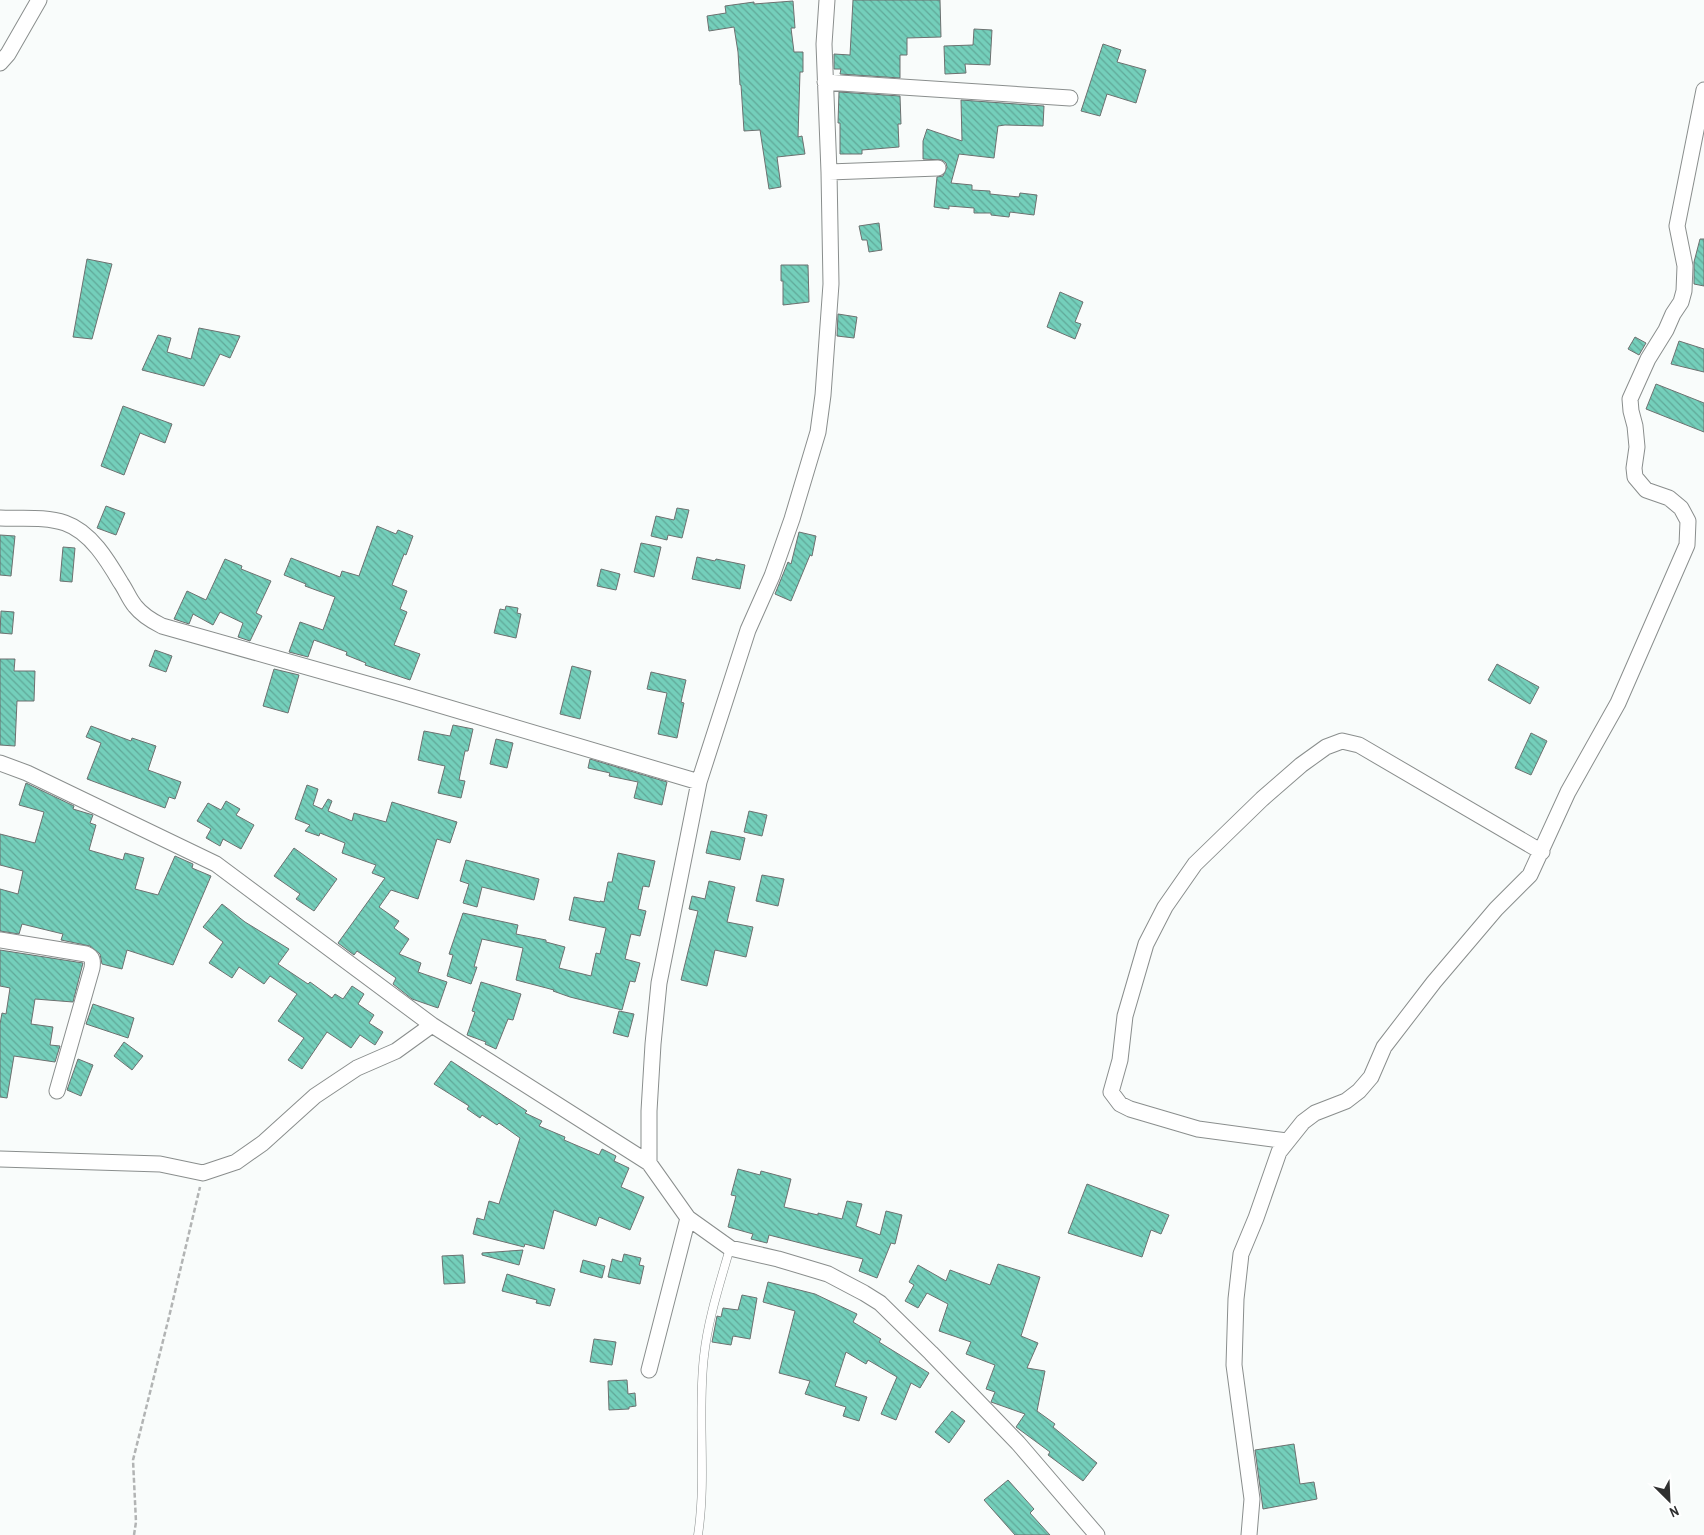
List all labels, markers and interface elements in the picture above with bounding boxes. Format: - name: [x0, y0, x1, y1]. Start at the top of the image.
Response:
- north arrow: [1644, 1475, 1694, 1525]
- text: N: [1667, 1502, 1682, 1522]

